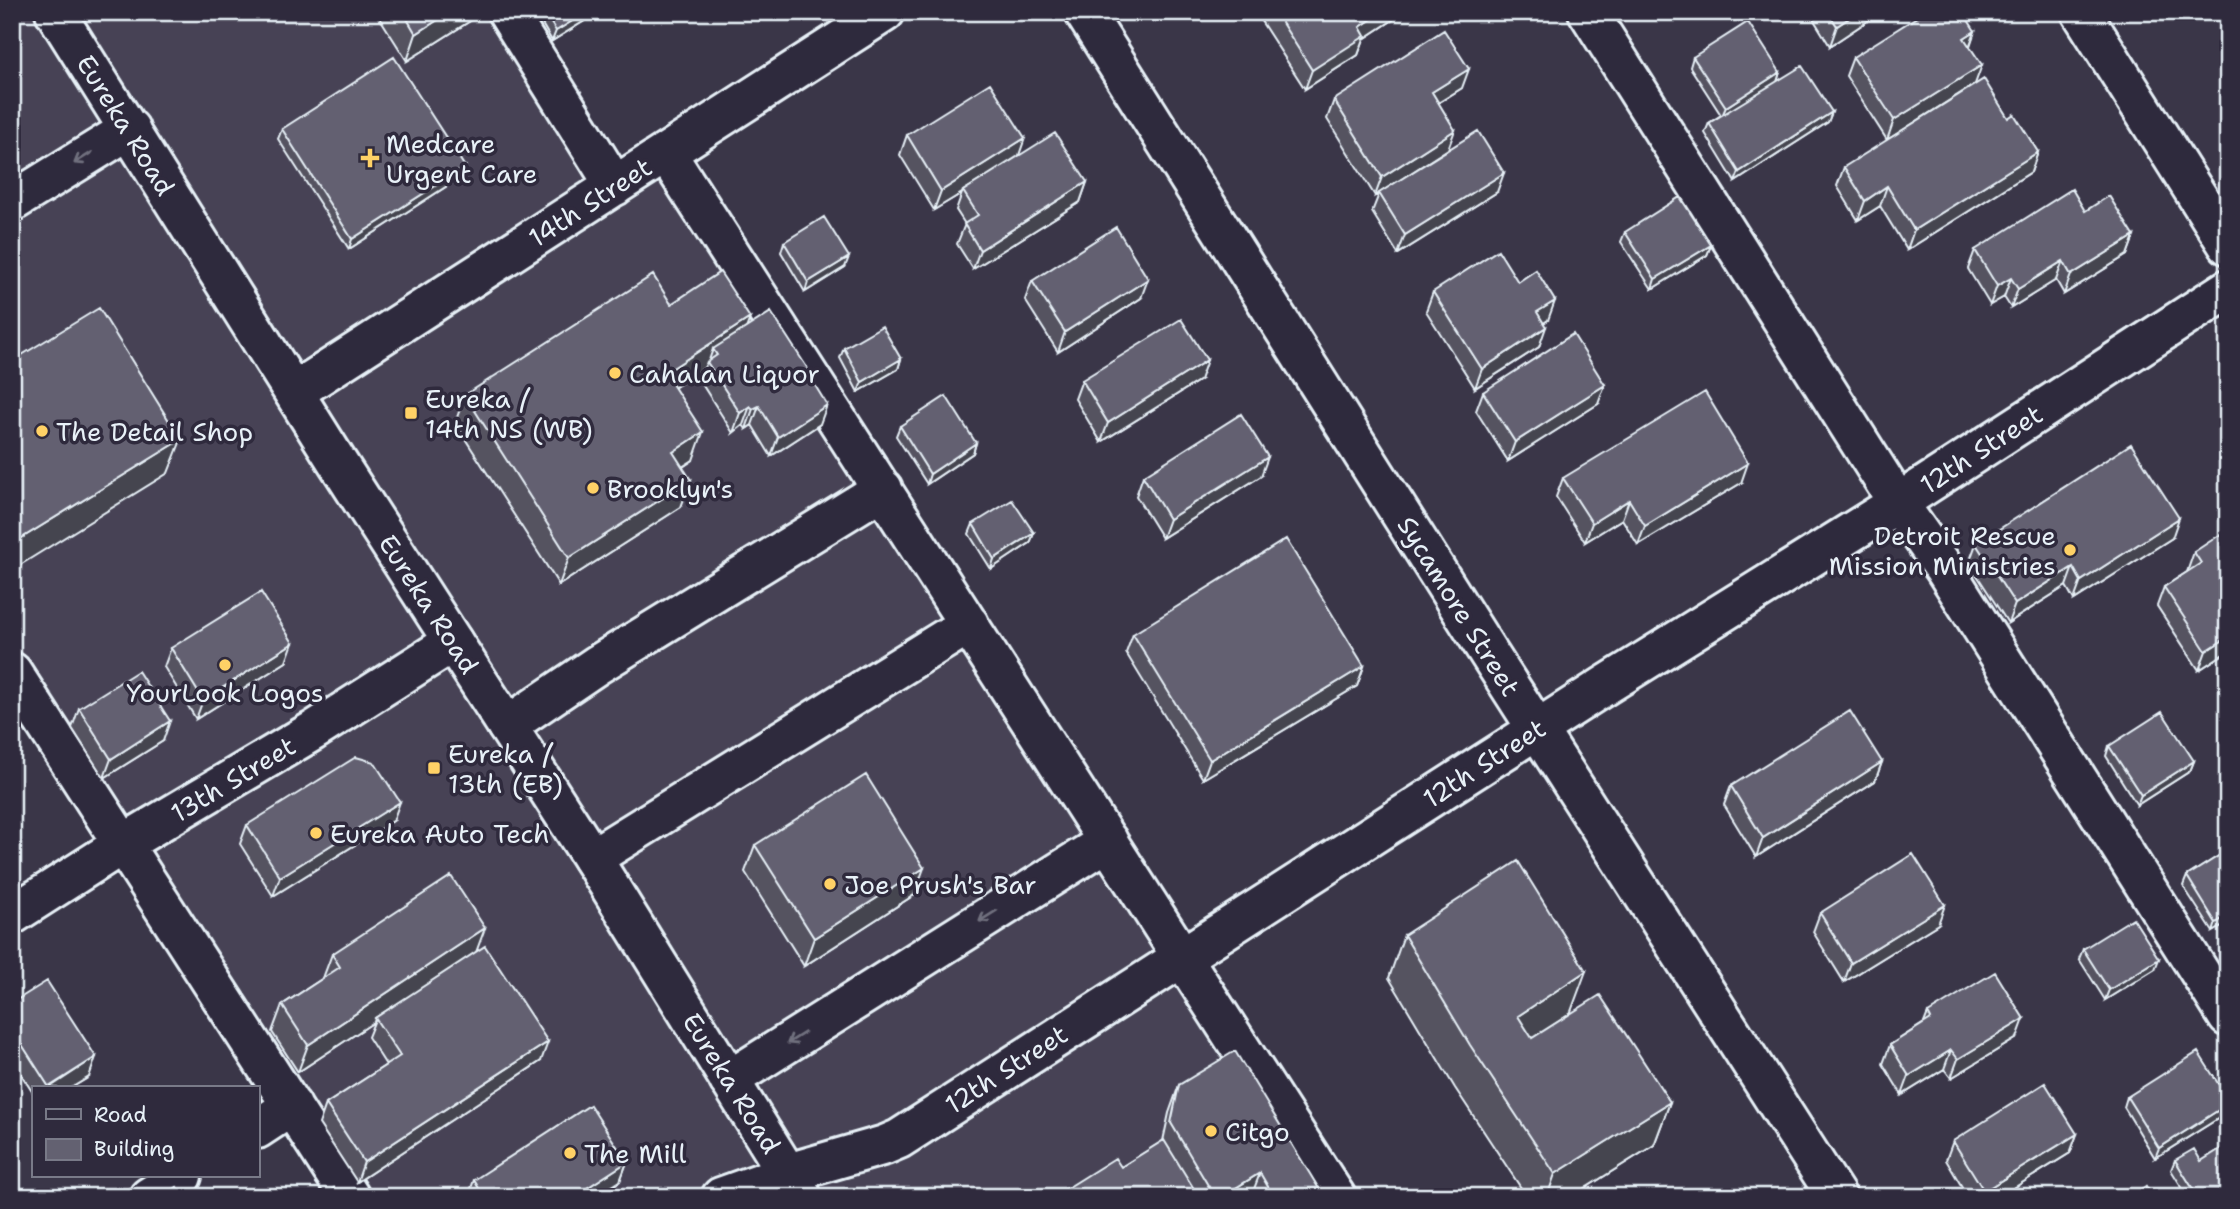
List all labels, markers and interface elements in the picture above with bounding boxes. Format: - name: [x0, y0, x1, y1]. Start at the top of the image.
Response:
- street label: Eureka Road: [69, 48, 183, 202]
- place label: Medcare Urgent Care: [386, 126, 537, 191]
- marker: Medcare Urgent Care: [360, 148, 380, 168]
- street label: 14th Street: [522, 149, 658, 255]
- one-way arrow: [73, 151, 93, 165]
- place label: Cahalan Liquor: [629, 356, 820, 391]
- marker: Cahalan Liquor: [607, 365, 623, 381]
- place label: Eureka / 14th NS (WB): [425, 381, 593, 446]
- street label: 12th Street: [1913, 396, 2049, 502]
- marker: Eureka / 14th NS (WB): [403, 405, 419, 421]
- place label: The Detail Shop: [56, 414, 253, 449]
- marker: The Detail Shop: [34, 423, 50, 439]
- place label: Brooklyn's: [607, 471, 733, 506]
- marker: Brooklyn's: [585, 480, 601, 496]
- street label: Sycamore Street: [1390, 509, 1528, 703]
- place label: Detroit Rescue Mission Ministries: [1829, 518, 2056, 583]
- street label: Eureka Road: [371, 527, 487, 681]
- marker: Detroit Rescue Mission Ministries: [2062, 542, 2078, 558]
- marker: YourLook Logos: [217, 657, 233, 673]
- place label: YourLook Logos: [126, 675, 324, 710]
- street label: 12th Street: [1416, 710, 1552, 816]
- street label: 13th Street: [164, 728, 302, 830]
- place label: Eureka / 13th (EB): [448, 736, 563, 801]
- marker: Eureka / 13th (EB): [426, 760, 442, 776]
- place label: Eureka Auto Tech: [330, 816, 550, 851]
- marker: Eureka Auto Tech: [308, 825, 324, 841]
- place label: Joe Prush's Bar: [844, 867, 1037, 902]
- marker: Joe Prush's Bar: [822, 876, 838, 892]
- one-way arrow: [979, 910, 999, 924]
- street label: Eureka Road: [675, 1006, 789, 1160]
- street label: 12th Street: [938, 1016, 1074, 1122]
- one-way arrow: [786, 1031, 806, 1045]
- legend: [32, 1086, 259, 1178]
- text: Road: [94, 1101, 147, 1129]
- place label: Citgo: [1225, 1114, 1290, 1149]
- marker: Citgo: [1203, 1123, 1219, 1139]
- text: Building: [94, 1135, 174, 1163]
- place label: The Mill: [584, 1136, 686, 1171]
- marker: The Mill: [562, 1145, 578, 1161]

